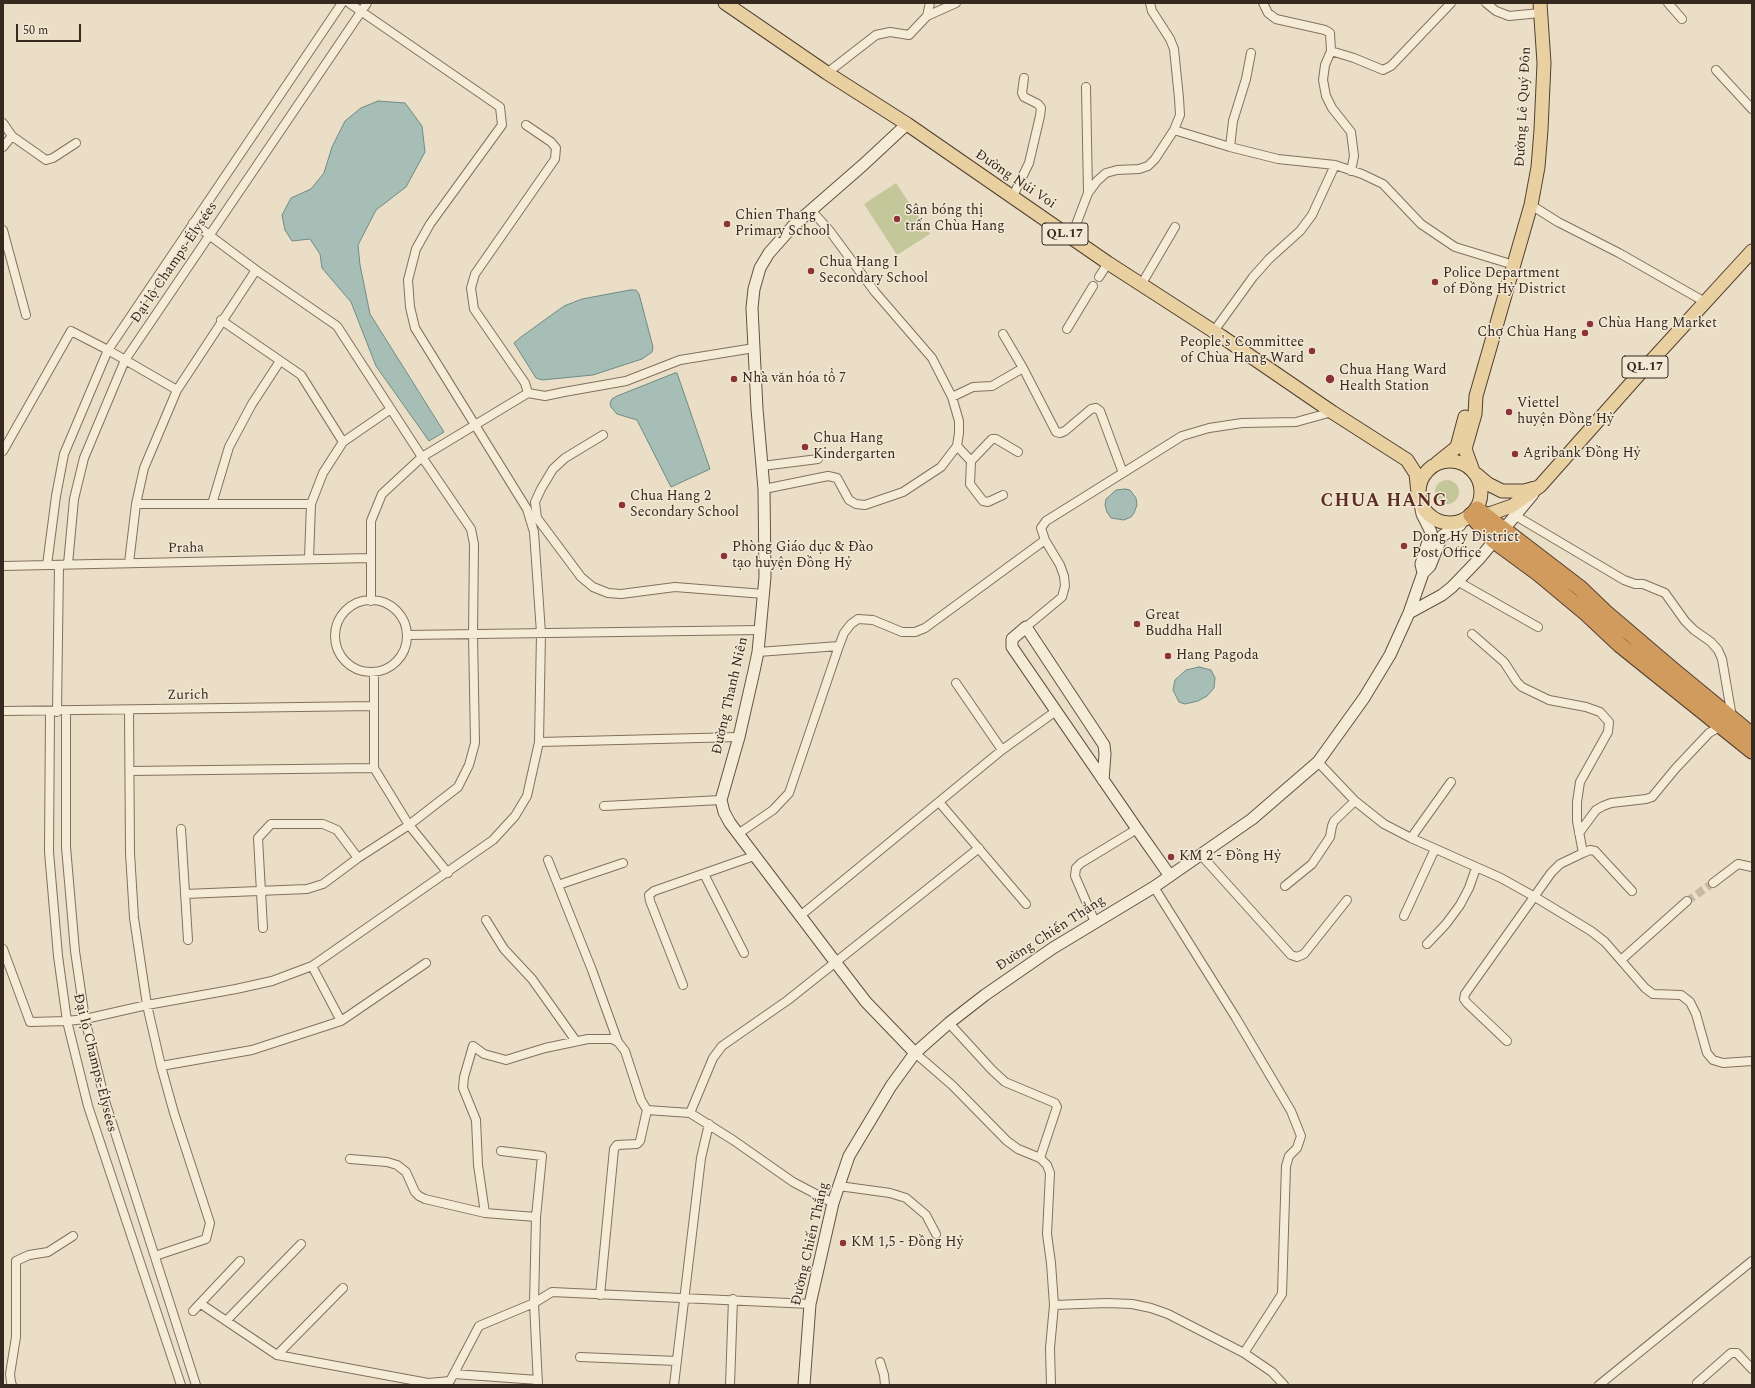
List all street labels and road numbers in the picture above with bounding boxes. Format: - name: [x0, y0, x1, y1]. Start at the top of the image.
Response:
- street label: Đường Lê Quý Đôn: [1512, 46, 1536, 168]
- street label: Đường Núi Voi: [971, 147, 1059, 213]
- street label: Đại lộ Champs-Élysées: [128, 199, 222, 327]
- road number: QL.17: [1042, 223, 1088, 245]
- road number: QL.17: [1622, 356, 1668, 378]
- street label: Praha: [168, 540, 204, 558]
- street label: Đường Thanh Niên: [709, 636, 753, 756]
- street label: Zurich: [167, 687, 209, 705]
- street label: Đường Chiến Thắng: [993, 892, 1109, 976]
- street label: Đại lộ Champs-Élysées: [69, 992, 119, 1134]
- street label: Đường Chiến Thắng: [789, 1180, 833, 1308]

